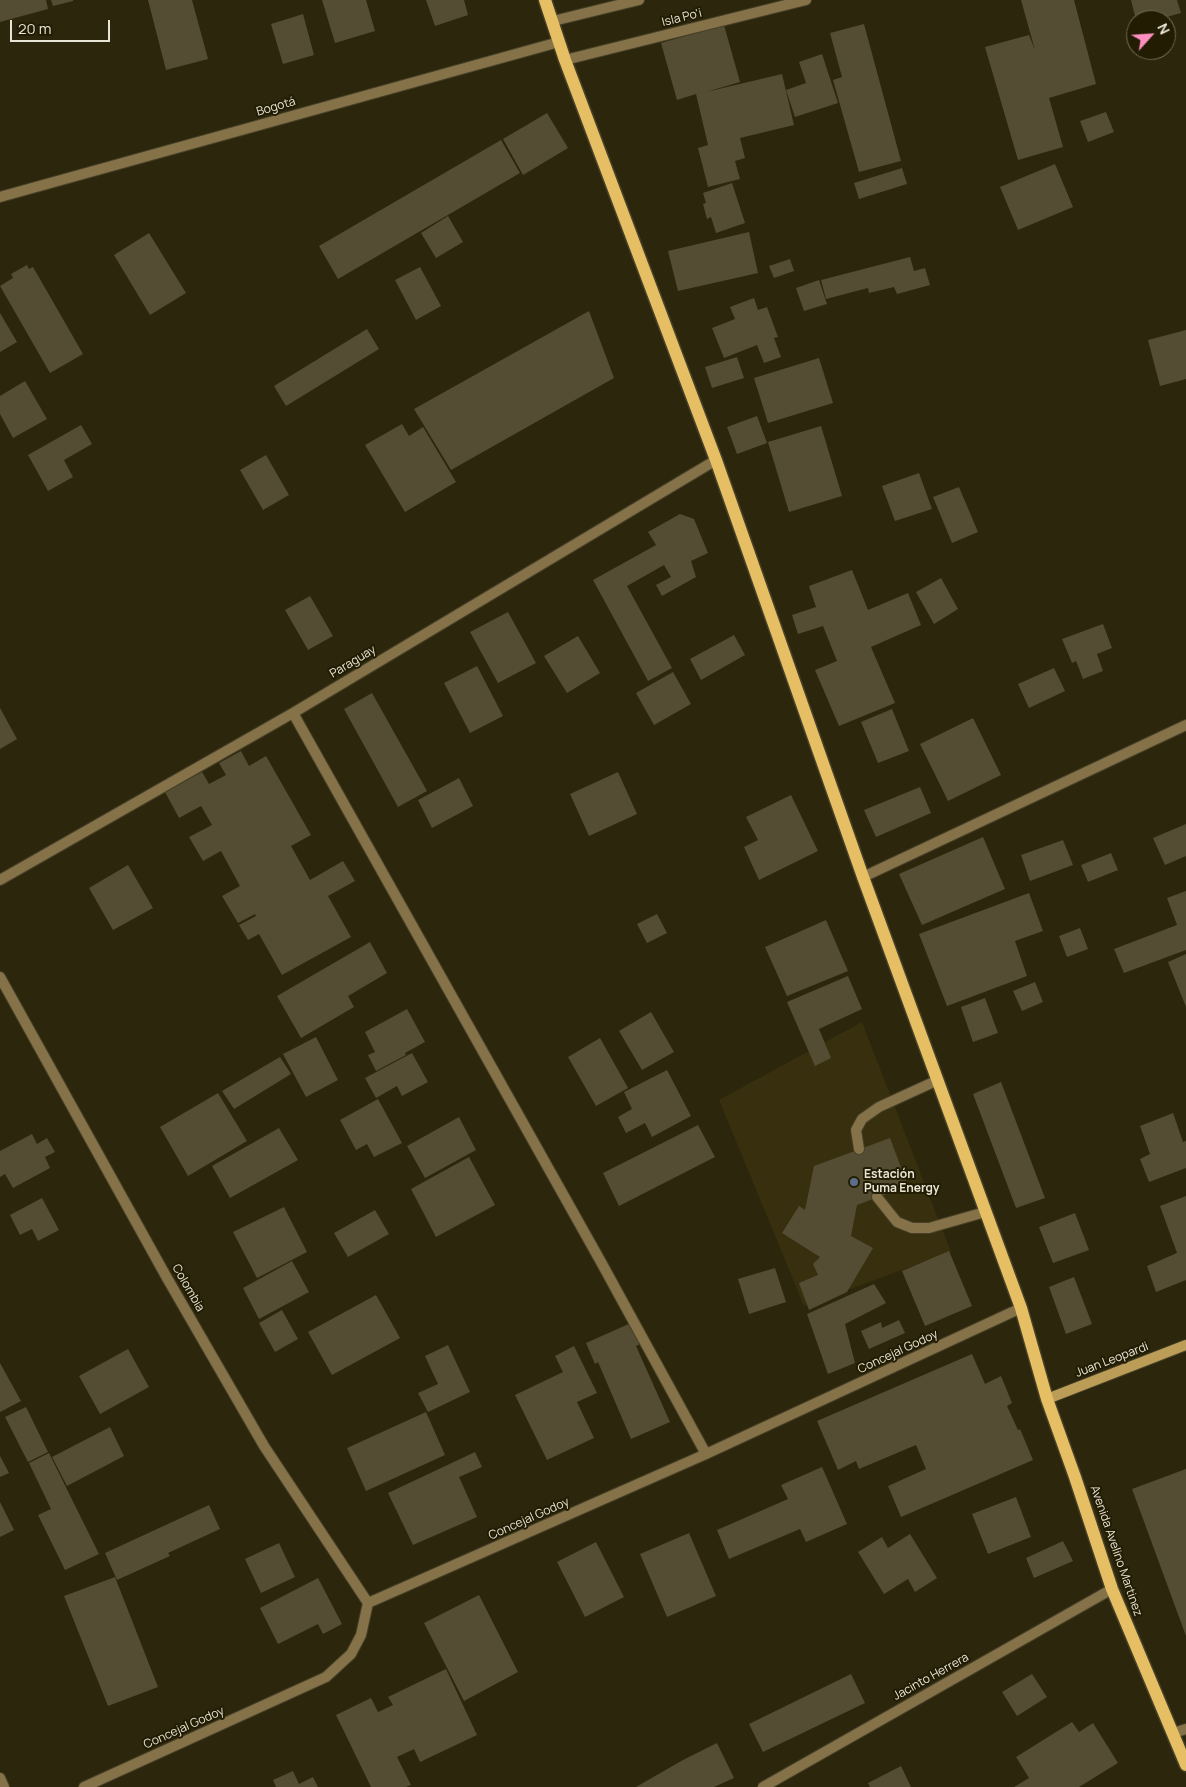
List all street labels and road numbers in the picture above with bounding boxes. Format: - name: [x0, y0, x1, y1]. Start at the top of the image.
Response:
- street label: Isla Po'i: [661, 6, 703, 30]
- street label: Bogotá: [255, 95, 297, 119]
- street label: Paraguay: [327, 643, 379, 681]
- street label: Colombia: [169, 1262, 207, 1314]
- street label: Concejal Godoy: [856, 1327, 940, 1377]
- street label: Juan Leopardi: [1073, 1339, 1151, 1381]
- street label: Avenida Avelino Martinez: [1087, 1484, 1145, 1618]
- street label: Concejal Godoy: [486, 1495, 572, 1543]
- street label: Jacinto Herrera: [891, 1650, 971, 1704]
- street label: Concejal Godoy: [141, 1704, 227, 1752]

